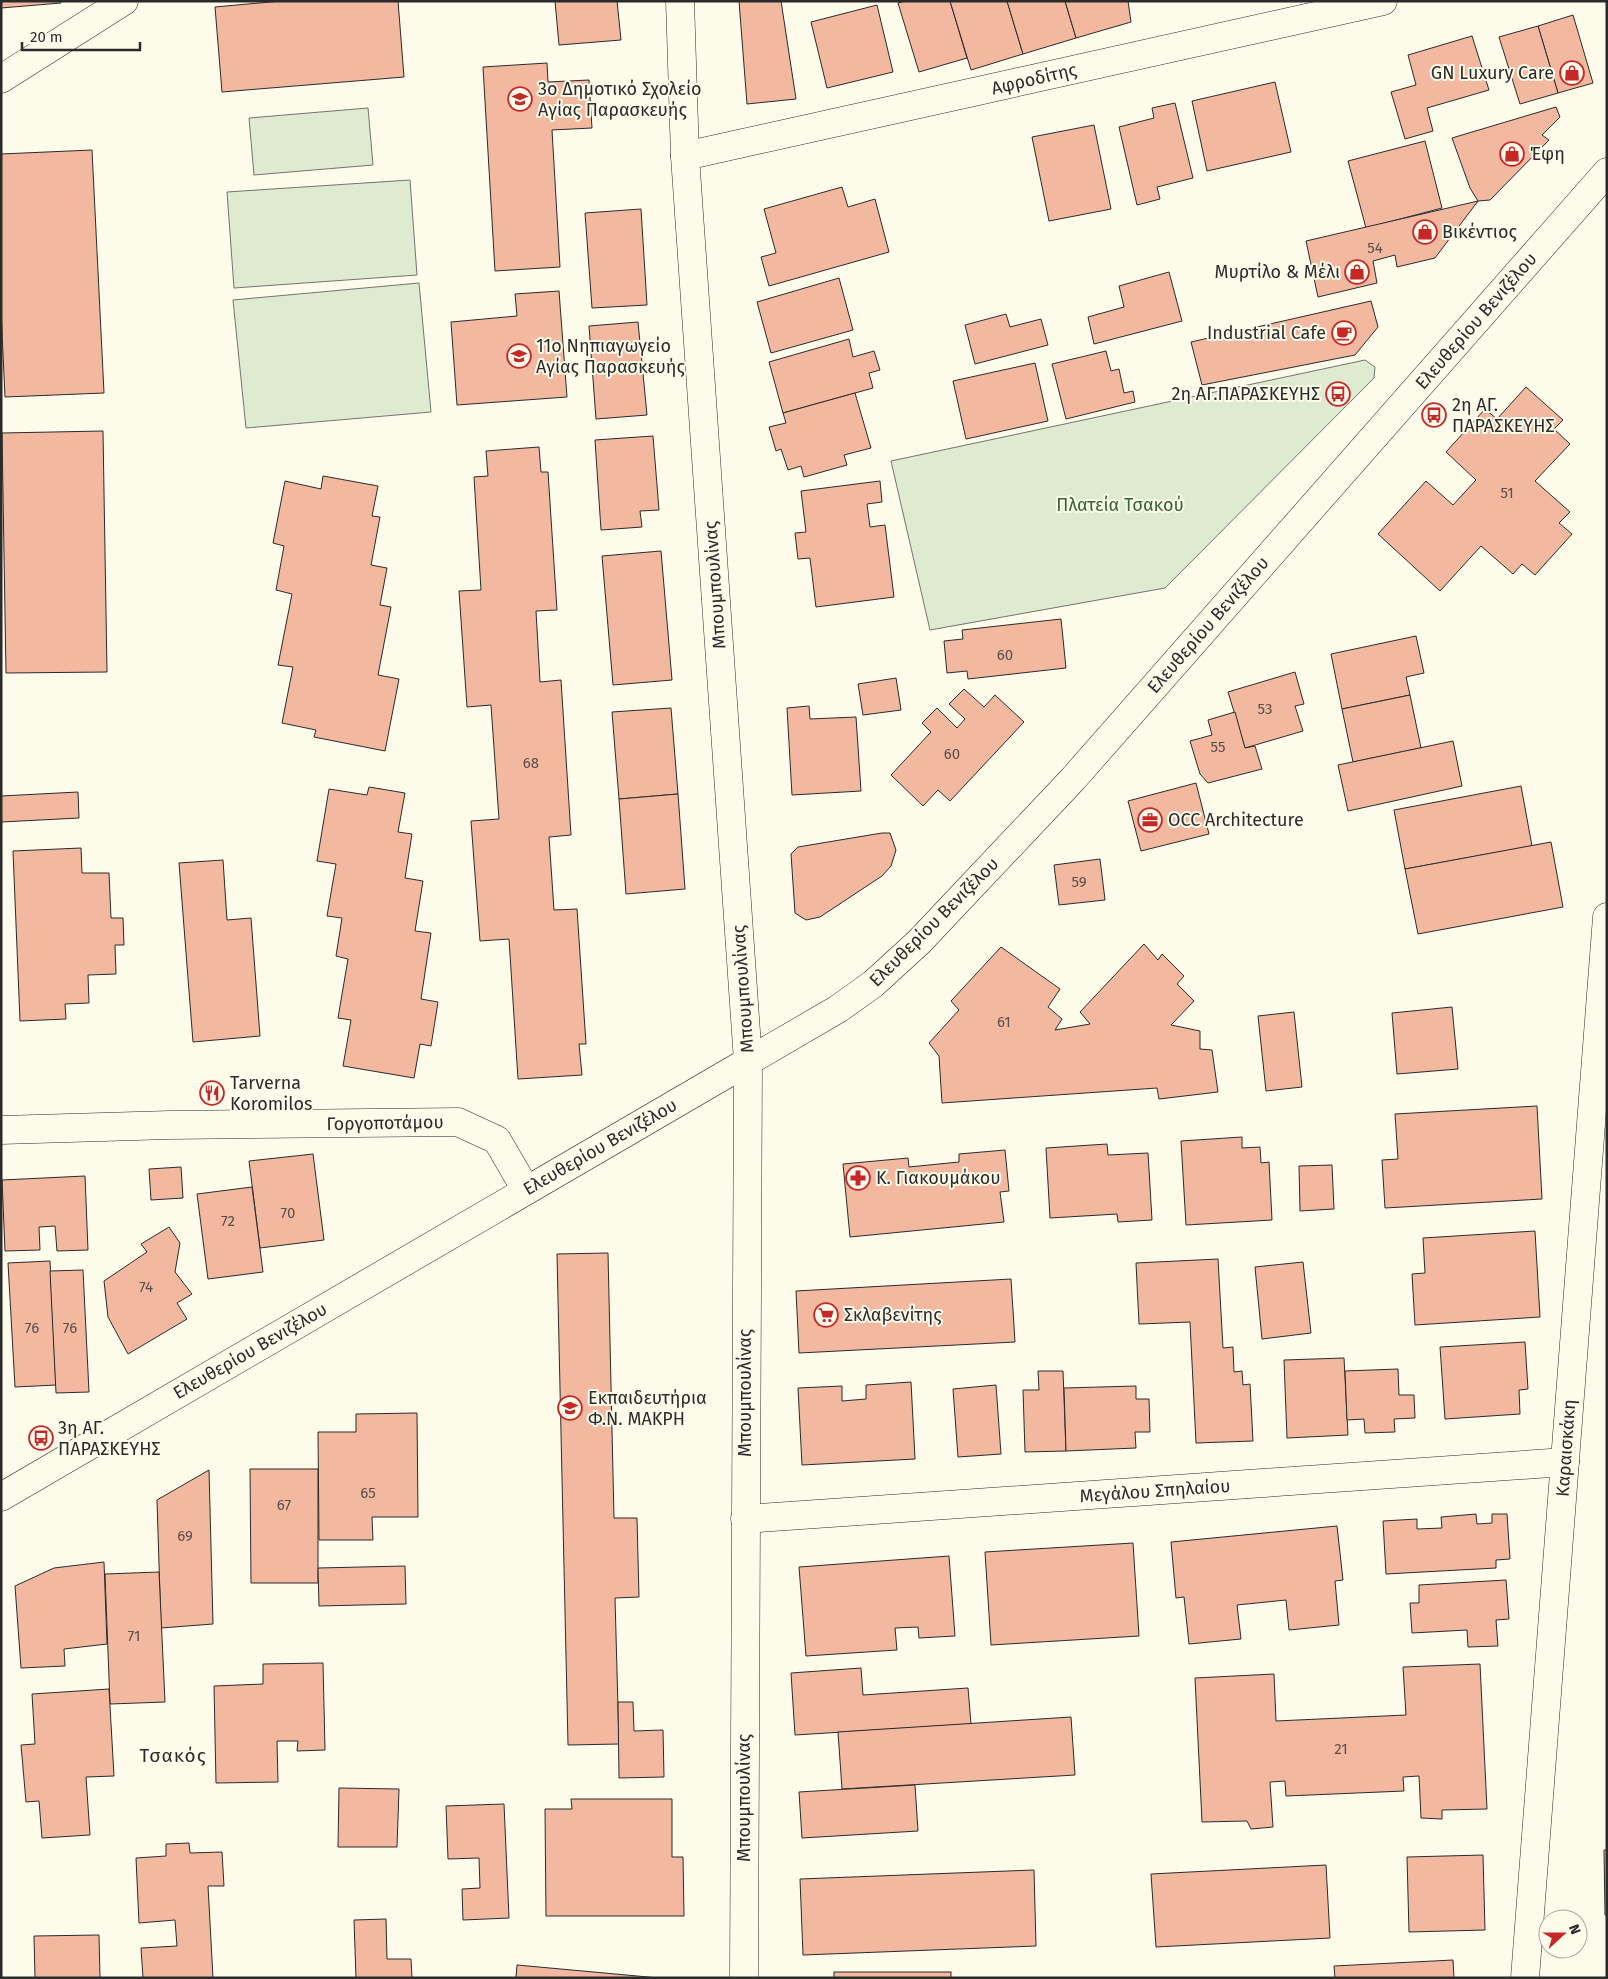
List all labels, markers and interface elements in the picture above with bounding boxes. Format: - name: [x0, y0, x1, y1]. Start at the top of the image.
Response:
- scale bar: [22, 20, 140, 52]
- text: 20 m: [30, 28, 63, 46]
- street label: Αφροδίτης: [989, 58, 1079, 100]
- shop icon: GN Luxury Care: [1559, 60, 1585, 86]
- place label: GN Luxury Care: [1431, 62, 1554, 84]
- place label: 3ο Δημοτικό Σχολείο Αγίας Παρασκευής: [538, 78, 702, 121]
- school or university icon: 3ο Δημοτικό Σχολείο Αγίας Παρασκευής: [507, 86, 533, 112]
- shop icon: Έφη: [1499, 141, 1525, 167]
- place label: Έφη: [1530, 143, 1565, 165]
- shop icon: Βικέντιος: [1412, 219, 1438, 245]
- place label: Βικέντιος: [1442, 221, 1517, 243]
- house number: 54: [1367, 239, 1383, 257]
- street label: Ελευθερίου Βενιζέλου: [1411, 248, 1541, 394]
- shop icon: Μυρτίλο & Μέλι: [1344, 259, 1370, 285]
- place label: Μυρτίλο & Μέλι: [1214, 261, 1340, 283]
- cafe icon: Industrial Cafe: [1331, 320, 1357, 346]
- place label: Industrial Cafe: [1207, 322, 1326, 344]
- place label: 11ο Νηπιαγωγείο Αγίας Παρασκευής: [536, 335, 686, 378]
- school or university icon: 11ο Νηπιαγωγείο Αγίας Παρασκευής: [506, 343, 532, 369]
- bus stop icon: 2η ΑΓ.ΠΑΡΑΣΚΕΥΗΣ: [1325, 381, 1351, 407]
- place label: 2η ΑΓ.ΠΑΡΑΣΚΕΥΗΣ: [1172, 383, 1320, 405]
- place label: 2η ΑΓ. ΠΑΡΑΣΚΕΥΗΣ: [1452, 394, 1555, 437]
- bus stop icon: 2η ΑΓ. ΠΑΡΑΣΚΕΥΗΣ: [1421, 402, 1447, 428]
- house number: 51: [1500, 484, 1514, 502]
- park label: Πλατεία Τσακού: [1056, 494, 1184, 516]
- street label: Μπουμπουλίνας: [700, 520, 730, 650]
- street label: Ελευθερίου Βενιζέλου: [1143, 552, 1273, 698]
- house number: 60: [997, 646, 1013, 664]
- house number: 53: [1258, 700, 1272, 718]
- house number: 55: [1211, 738, 1225, 756]
- house number: 60: [944, 745, 960, 763]
- house number: 68: [523, 754, 539, 772]
- office icon: OCC Architecture: [1137, 807, 1163, 833]
- place label: OCC Architecture: [1168, 809, 1304, 831]
- street label: Ελευθερίου Βενιζέλου: [865, 853, 1003, 991]
- house number: 59: [1071, 873, 1087, 891]
- street label: Μπουμπουλίνας: [728, 924, 758, 1054]
- house number: 61: [997, 1013, 1011, 1031]
- place label: Tarverna Koromilos: [230, 1072, 312, 1115]
- restaurant icon: Tarverna Koromilos: [199, 1080, 225, 1106]
- street label: Ελευθερίου Βενιζέλου: [519, 1094, 681, 1200]
- street label: Γοργοποτάμου: [326, 1111, 444, 1135]
- pharmacy icon: Κ. Γιακουμάκου: [845, 1165, 871, 1191]
- place label: Κ. Γιακουμάκου: [876, 1167, 1001, 1189]
- house number: 70: [281, 1204, 295, 1222]
- house number: 72: [221, 1212, 235, 1230]
- house number: 74: [139, 1278, 153, 1296]
- street label: Ελευθερίου Βενιζέλου: [169, 1298, 331, 1404]
- supermarket icon: Σκλαβενίτης: [813, 1302, 839, 1328]
- place label: Σκλαβενίτης: [844, 1304, 942, 1326]
- house number: 76: [25, 1319, 39, 1337]
- house number: 76: [63, 1319, 77, 1337]
- street label: Μπουμπουλίνας: [734, 1328, 756, 1457]
- place label: Εκπαιδευτήρια Φ.Ν. ΜΑΚΡΗ: [588, 1387, 707, 1430]
- school or university icon: Εκπαιδευτήρια Φ.Ν. ΜΑΚΡΗ: [557, 1395, 583, 1421]
- street label: Καραισκάκη: [1552, 1398, 1580, 1498]
- place label: 3η ΑΓ. ΠΑΡΑΣΚΕΥΗΣ: [58, 1417, 161, 1460]
- bus stop icon: 3η ΑΓ. ΠΑΡΑΣΚΕΥΗΣ: [28, 1425, 54, 1451]
- street label: Μεγάλου Σπηλαίου: [1079, 1475, 1231, 1507]
- house number: 65: [360, 1484, 376, 1502]
- house number: 67: [277, 1496, 291, 1514]
- house number: 69: [177, 1527, 193, 1545]
- house number: 71: [128, 1627, 140, 1645]
- street label: Μπουμπουλίνας: [733, 1733, 755, 1862]
- house number: 21: [1334, 1740, 1348, 1758]
- district label: Τσακός: [139, 1744, 207, 1767]
- north arrow: [1538, 1909, 1588, 1959]
- text: N: [1565, 1922, 1584, 1937]

